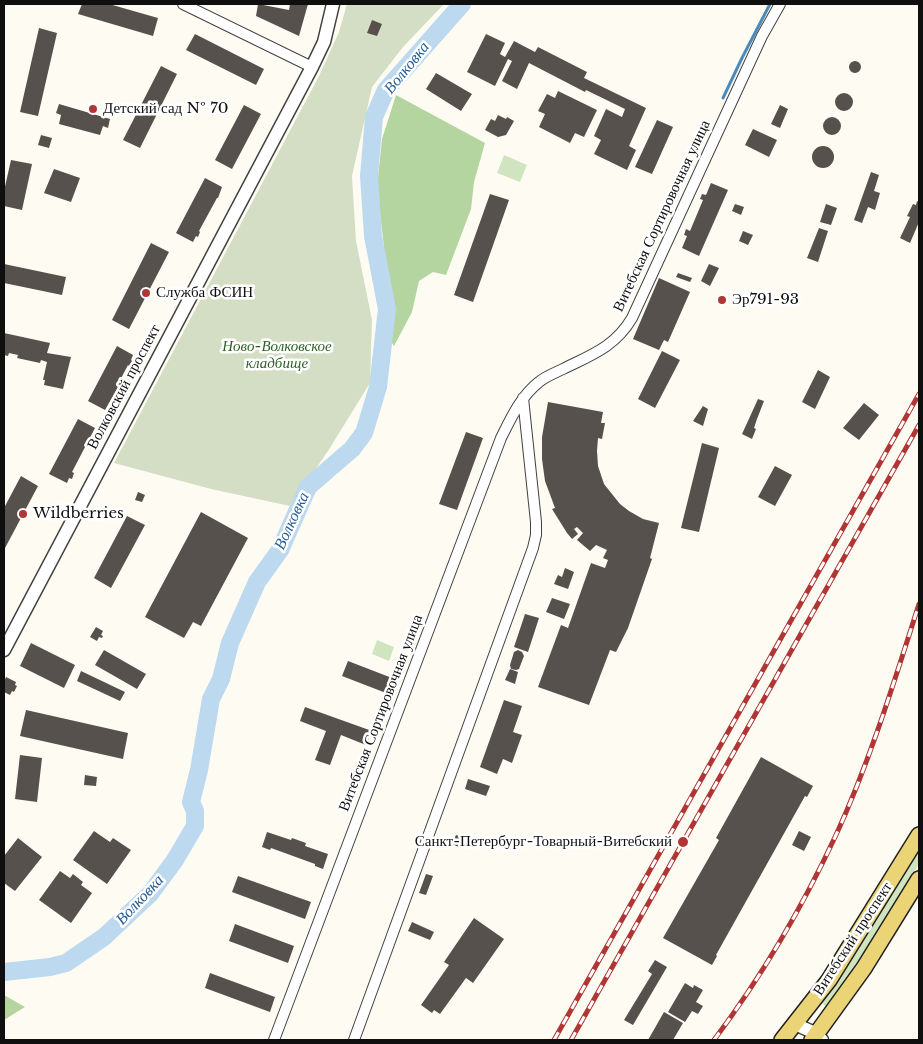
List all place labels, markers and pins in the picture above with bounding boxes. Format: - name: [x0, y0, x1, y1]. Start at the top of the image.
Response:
- place label: Детский сад № 70: [103, 100, 228, 118]
- marker: Детский сад № 70: [87, 103, 99, 115]
- place label: Служба ФСИН: [156, 284, 253, 302]
- marker: Служба ФСИН: [140, 287, 152, 299]
- place label: Эр791-93: [732, 291, 799, 309]
- marker: Эр791-93: [716, 294, 728, 306]
- place label: Wildberries: [33, 505, 124, 523]
- marker: Wildberries: [17, 508, 29, 520]
- place label: Санкт-Петербург-Товарный-Витебский: [415, 833, 672, 851]
- marker: Санкт-Петербург-Товарный-Витебский: [676, 835, 690, 849]

